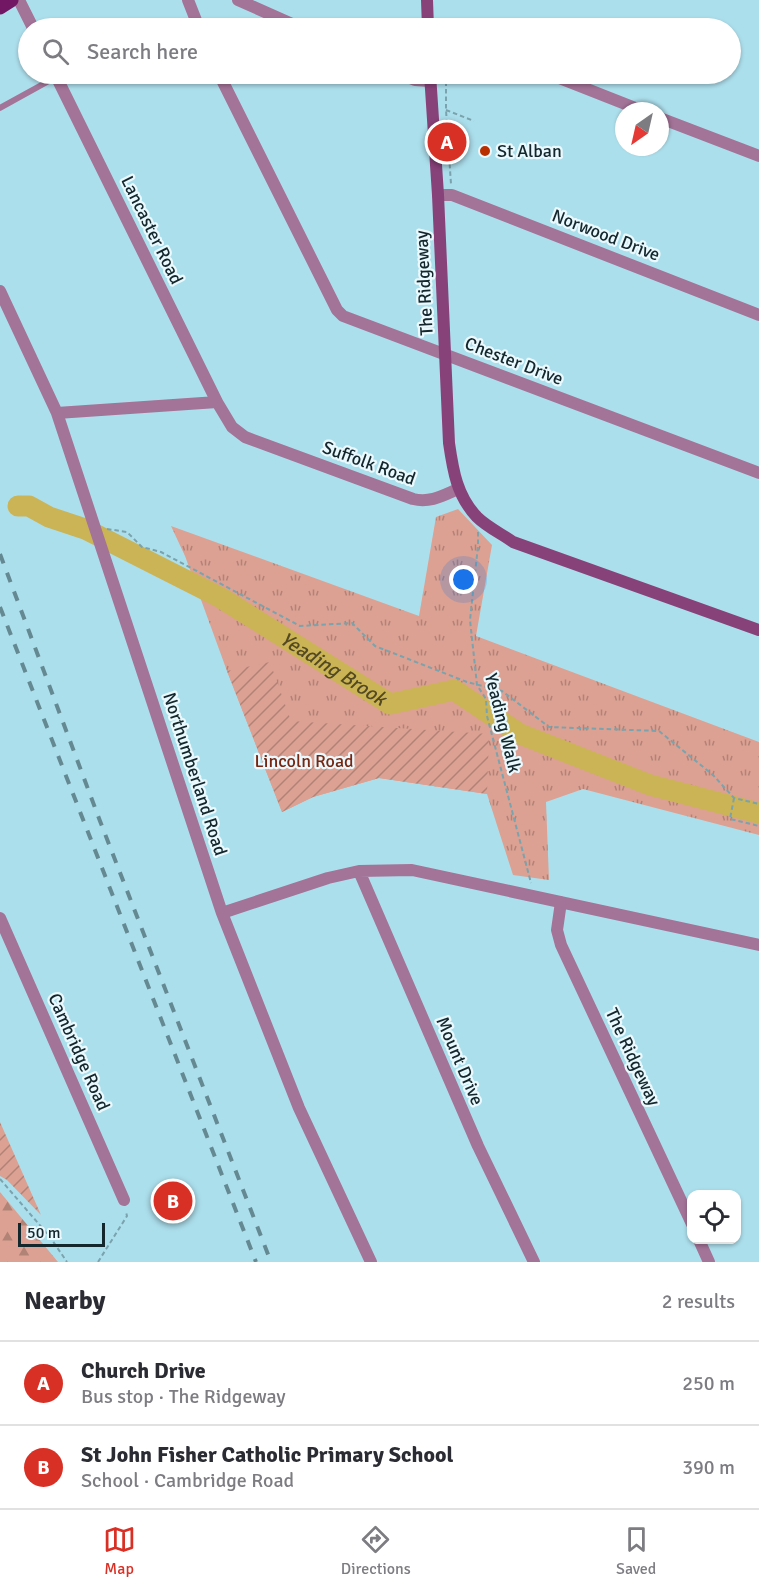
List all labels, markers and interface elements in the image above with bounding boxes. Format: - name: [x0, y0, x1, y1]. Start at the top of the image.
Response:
- search box: [18, 18, 741, 84]
- icon: search: [39, 35, 72, 68]
- text: Search here: [87, 38, 198, 65]
- north arrow: [615, 102, 669, 156]
- pin: A: [428, 120, 466, 164]
- place label: St Alban: [497, 140, 562, 162]
- marker: St Alban: [478, 144, 492, 158]
- street label: Lancaster Road: [116, 172, 188, 288]
- street label: Norwood Drive: [549, 204, 663, 266]
- street label: The Ridgeway: [410, 229, 438, 336]
- street label: Chester Drive: [462, 332, 566, 390]
- street label: Suffolk Road: [319, 436, 419, 490]
- your location: [449, 565, 478, 594]
- water label: Yeading Brook: [275, 626, 393, 713]
- street label: Yeading Walk: [480, 671, 526, 775]
- street label: Northumberland Road: [158, 690, 232, 858]
- park label: Lincoln Road: [254, 750, 354, 772]
- street label: Cambridge Road: [43, 990, 115, 1114]
- street label: The Ridgeway: [601, 1005, 665, 1110]
- street label: Mount Drive: [431, 1013, 489, 1109]
- pin: B: [154, 1178, 192, 1224]
- map controls: [687, 1190, 741, 1244]
- button: locate: [687, 1190, 741, 1244]
- scale bar: [18, 1220, 105, 1248]
- text: 50 m: [27, 1223, 61, 1243]
- text: Nearby: [24, 1285, 105, 1317]
- text: 2 results: [662, 1289, 735, 1314]
- text: Church Drive: [81, 1357, 206, 1384]
- text: A: [37, 1371, 50, 1396]
- text: 250 m: [682, 1371, 735, 1396]
- text: Bus stop · The Ridgeway: [81, 1384, 286, 1409]
- text: St John Fisher Catholic Primary School: [81, 1441, 453, 1468]
- text: B: [37, 1455, 50, 1480]
- text: 390 m: [682, 1455, 735, 1480]
- text: School · Cambridge Road: [81, 1468, 294, 1493]
- tab: Map: [103, 1523, 136, 1579]
- tab: Directions: [341, 1523, 411, 1579]
- tab: Saved: [616, 1523, 656, 1579]

